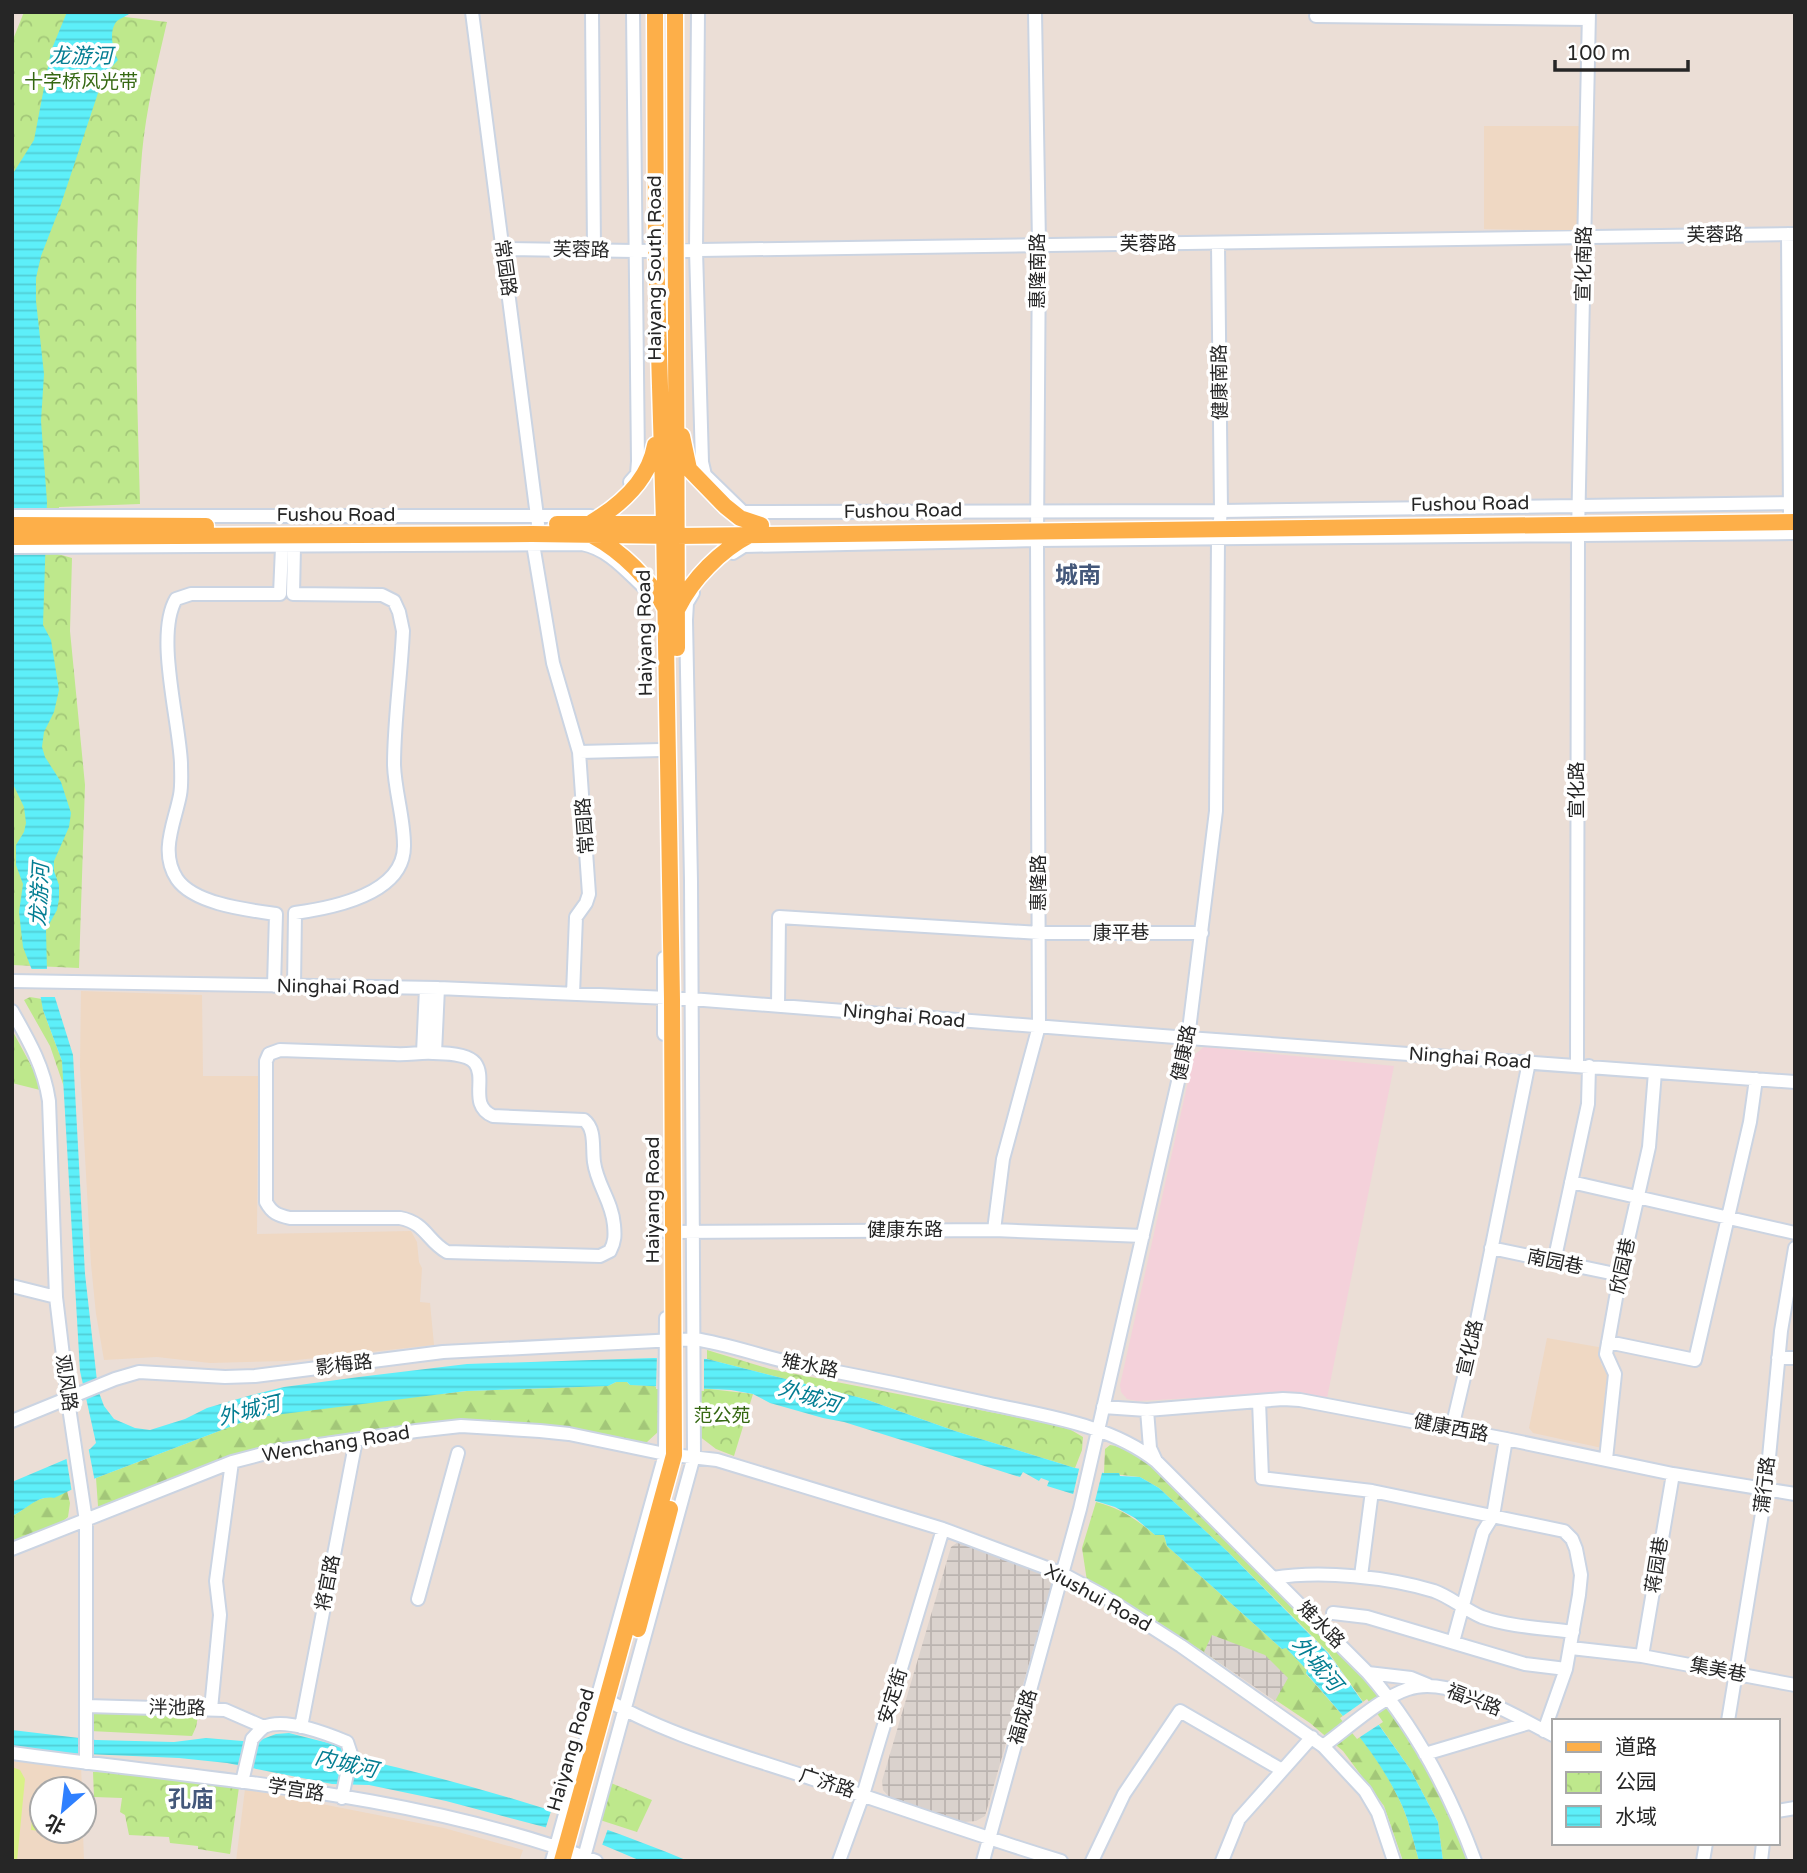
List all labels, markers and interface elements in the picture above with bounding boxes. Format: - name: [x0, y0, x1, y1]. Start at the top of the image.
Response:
- scale bar: [1555, 28, 1688, 72]
- text: 100 m: [1566, 41, 1630, 66]
- water label: 龙游河: [50, 44, 116, 69]
- park label: 十字桥风光带: [24, 71, 138, 93]
- street label: Haiyang South Road: [644, 175, 666, 361]
- street label: 芙蓉路: [1686, 224, 1744, 246]
- street label: 宣化南路: [1572, 226, 1596, 302]
- street label: 惠隆南路: [1027, 233, 1049, 309]
- street label: 芙蓉路: [1119, 233, 1177, 255]
- street label: 常园路: [490, 238, 520, 298]
- street label: 芙蓉路: [552, 239, 610, 261]
- street label: 健康南路: [1208, 344, 1232, 420]
- street label: Fushou Road: [1410, 492, 1530, 516]
- street label: Fushou Road: [843, 499, 963, 523]
- street label: Fushou Road: [277, 504, 395, 526]
- district label: 城南: [1055, 562, 1101, 590]
- street label: Haiyang Road: [633, 569, 657, 697]
- street label: 宣化路: [1566, 761, 1588, 819]
- street label: 常园路: [572, 797, 598, 855]
- street label: 惠隆路: [1028, 854, 1050, 912]
- water label: 龙游河: [26, 859, 54, 927]
- street label: 康平巷: [1092, 922, 1150, 944]
- street label: Ninghai Road: [276, 975, 400, 999]
- street label: Ninghai Road: [842, 1000, 966, 1032]
- street label: 健康路: [1168, 1023, 1200, 1083]
- street label: Ninghai Road: [1408, 1043, 1532, 1073]
- street label: Haiyang Road: [642, 1137, 664, 1263]
- street label: 健康东路: [867, 1219, 943, 1241]
- street label: 欣园巷: [1606, 1236, 1640, 1296]
- street label: 南园巷: [1525, 1245, 1585, 1279]
- street label: 宣化路: [1453, 1318, 1487, 1378]
- street label: 雉水路: [780, 1350, 840, 1382]
- street label: 影梅路: [314, 1351, 374, 1379]
- street label: 观风路: [51, 1353, 81, 1413]
- water label: 外城河: [775, 1376, 847, 1419]
- water label: 外城河: [215, 1390, 286, 1431]
- park label: 范公苑: [693, 1405, 751, 1427]
- street label: 健康西路: [1412, 1410, 1490, 1446]
- street label: Wenchang Road: [261, 1421, 411, 1467]
- street label: 蒲行路: [1751, 1455, 1779, 1515]
- street label: 蒋园巷: [1642, 1535, 1672, 1595]
- street label: 将官路: [312, 1553, 344, 1613]
- street label: Xiushui Road: [1041, 1560, 1155, 1636]
- street label: 雉水路: [1293, 1597, 1349, 1653]
- water label: 外城河: [1287, 1632, 1349, 1699]
- street label: 集美巷: [1688, 1654, 1748, 1686]
- street label: 安定街: [874, 1666, 912, 1726]
- street label: 福兴路: [1443, 1680, 1505, 1720]
- street label: Haiyang Road: [543, 1686, 599, 1814]
- street label: 福成路: [1005, 1687, 1041, 1747]
- street label: 泮池路: [148, 1697, 206, 1719]
- legend: [1552, 1719, 1779, 1845]
- text: 道路: [1615, 1735, 1657, 1760]
- water label: 内城河: [312, 1745, 383, 1784]
- street label: 广济路: [796, 1764, 858, 1802]
- text: 公园: [1615, 1770, 1657, 1795]
- north arrow: [28, 1775, 98, 1845]
- street label: 学宫路: [266, 1775, 326, 1805]
- district label: 孔庙: [168, 1786, 214, 1814]
- text: 水域: [1615, 1805, 1657, 1830]
- text: 北: [42, 1810, 69, 1838]

